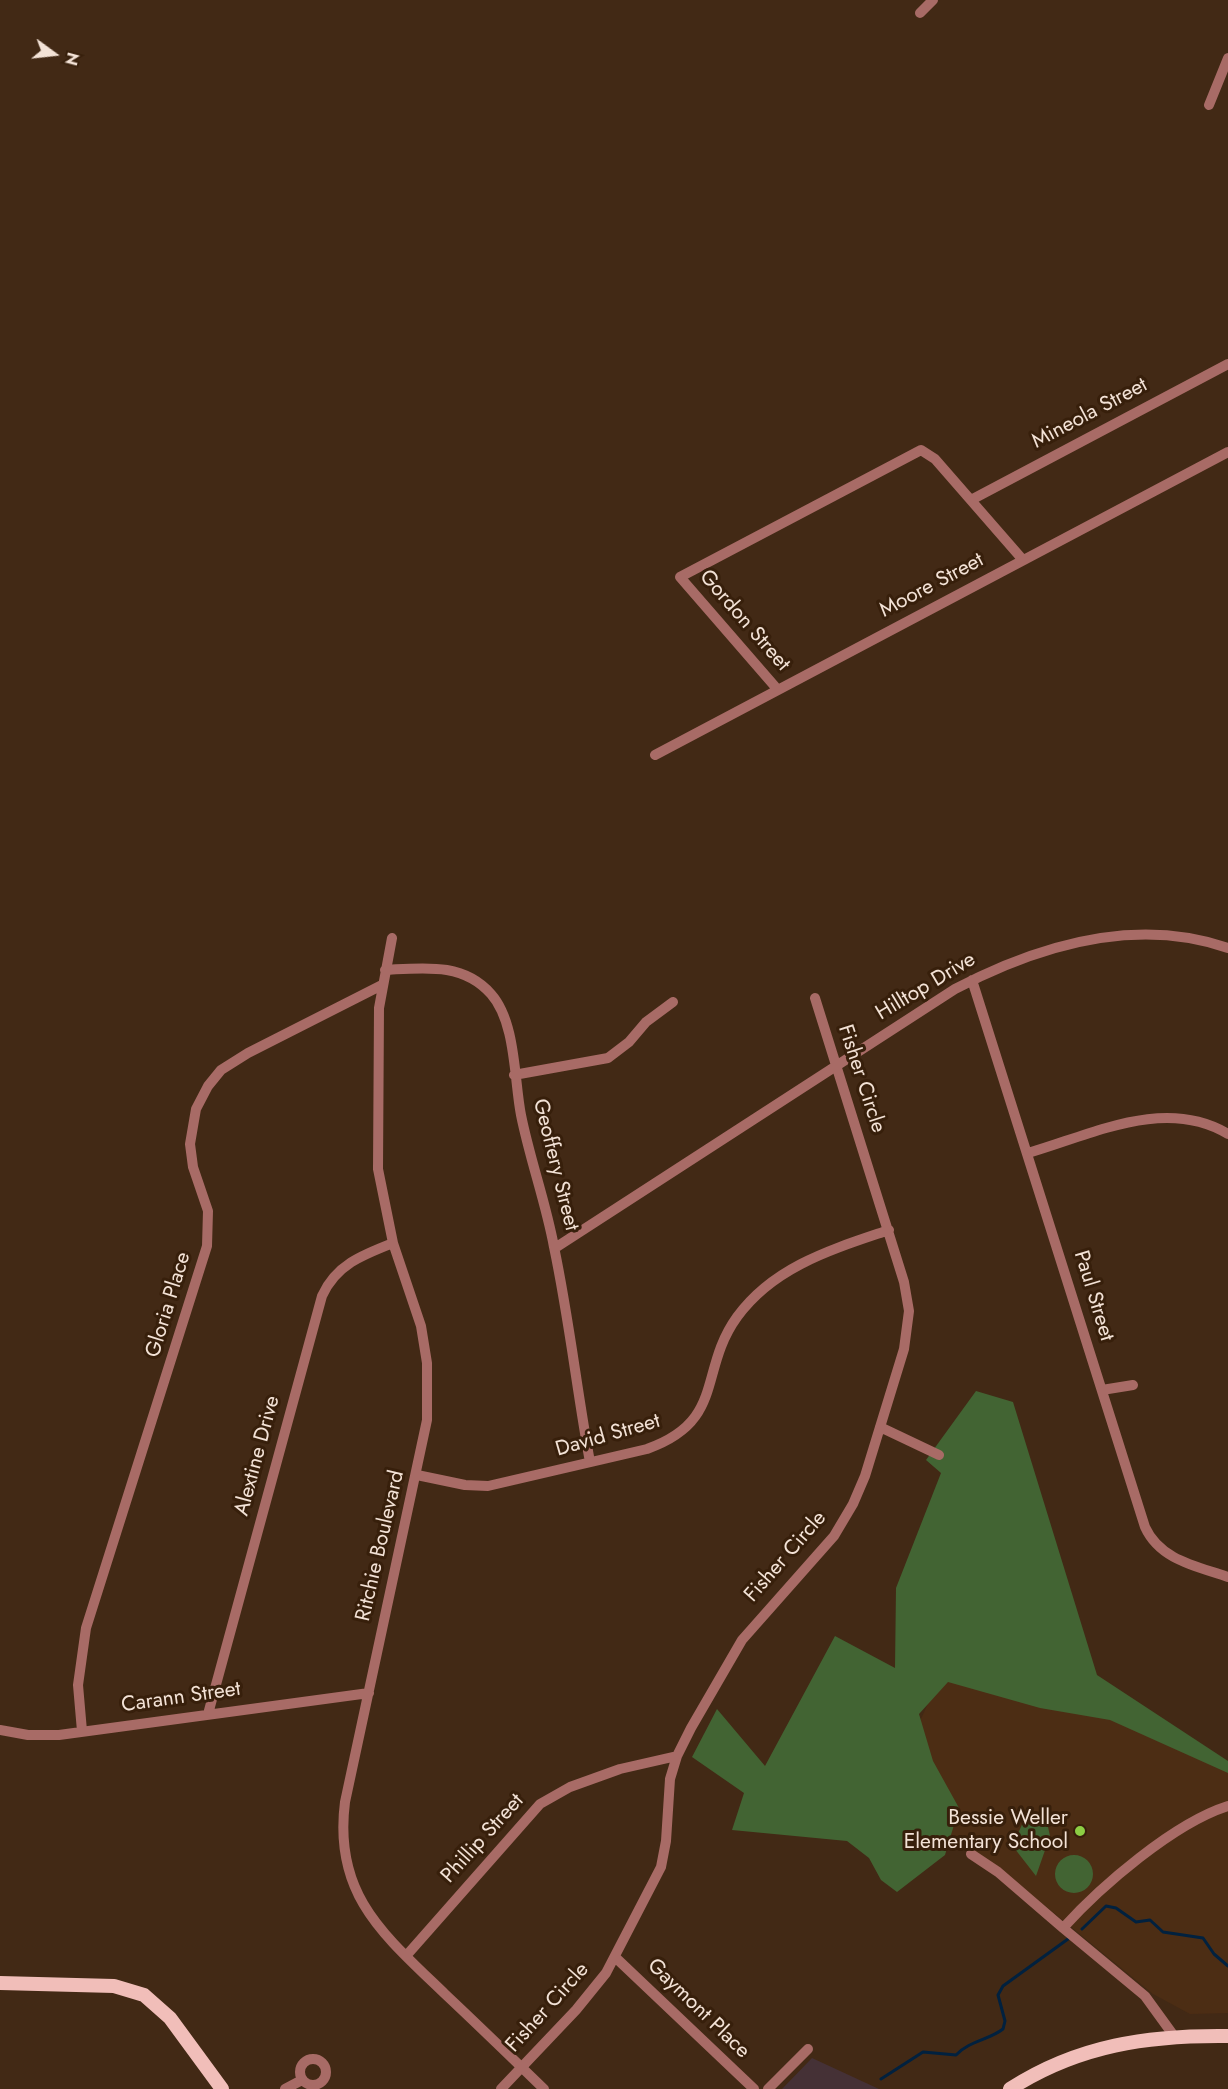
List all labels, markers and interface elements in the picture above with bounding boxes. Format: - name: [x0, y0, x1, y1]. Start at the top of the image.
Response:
- north arrow: [24, 24, 84, 84]
- text: N: [59, 50, 85, 68]
- street label: Mineola Street: [1028, 373, 1152, 455]
- street label: Moore Street: [876, 548, 988, 624]
- street label: Gordon Street: [693, 565, 795, 677]
- street label: Hilltop Drive: [872, 947, 980, 1027]
- street label: Fisher Circle: [832, 1022, 890, 1136]
- street label: Geoffery Street: [526, 1097, 584, 1233]
- street label: Paul Street: [1067, 1248, 1119, 1344]
- street label: Gloria Place: [141, 1249, 197, 1361]
- street label: Alextine Drive: [230, 1393, 286, 1519]
- street label: David Street: [553, 1409, 663, 1463]
- street label: Ritchie Boulevard: [351, 1468, 411, 1624]
- street label: Fisher Circle: [740, 1506, 832, 1608]
- street label: Carann Street: [120, 1677, 242, 1719]
- street label: Phillip Street: [436, 1789, 530, 1889]
- place label: Bessie Weller Elementary School: [904, 1806, 1068, 1856]
- marker: Bessie Weller Elementary School: [1073, 1824, 1087, 1838]
- street label: Gaymont Place: [641, 1954, 755, 2064]
- street label: Fisher Circle: [501, 1958, 595, 2058]

